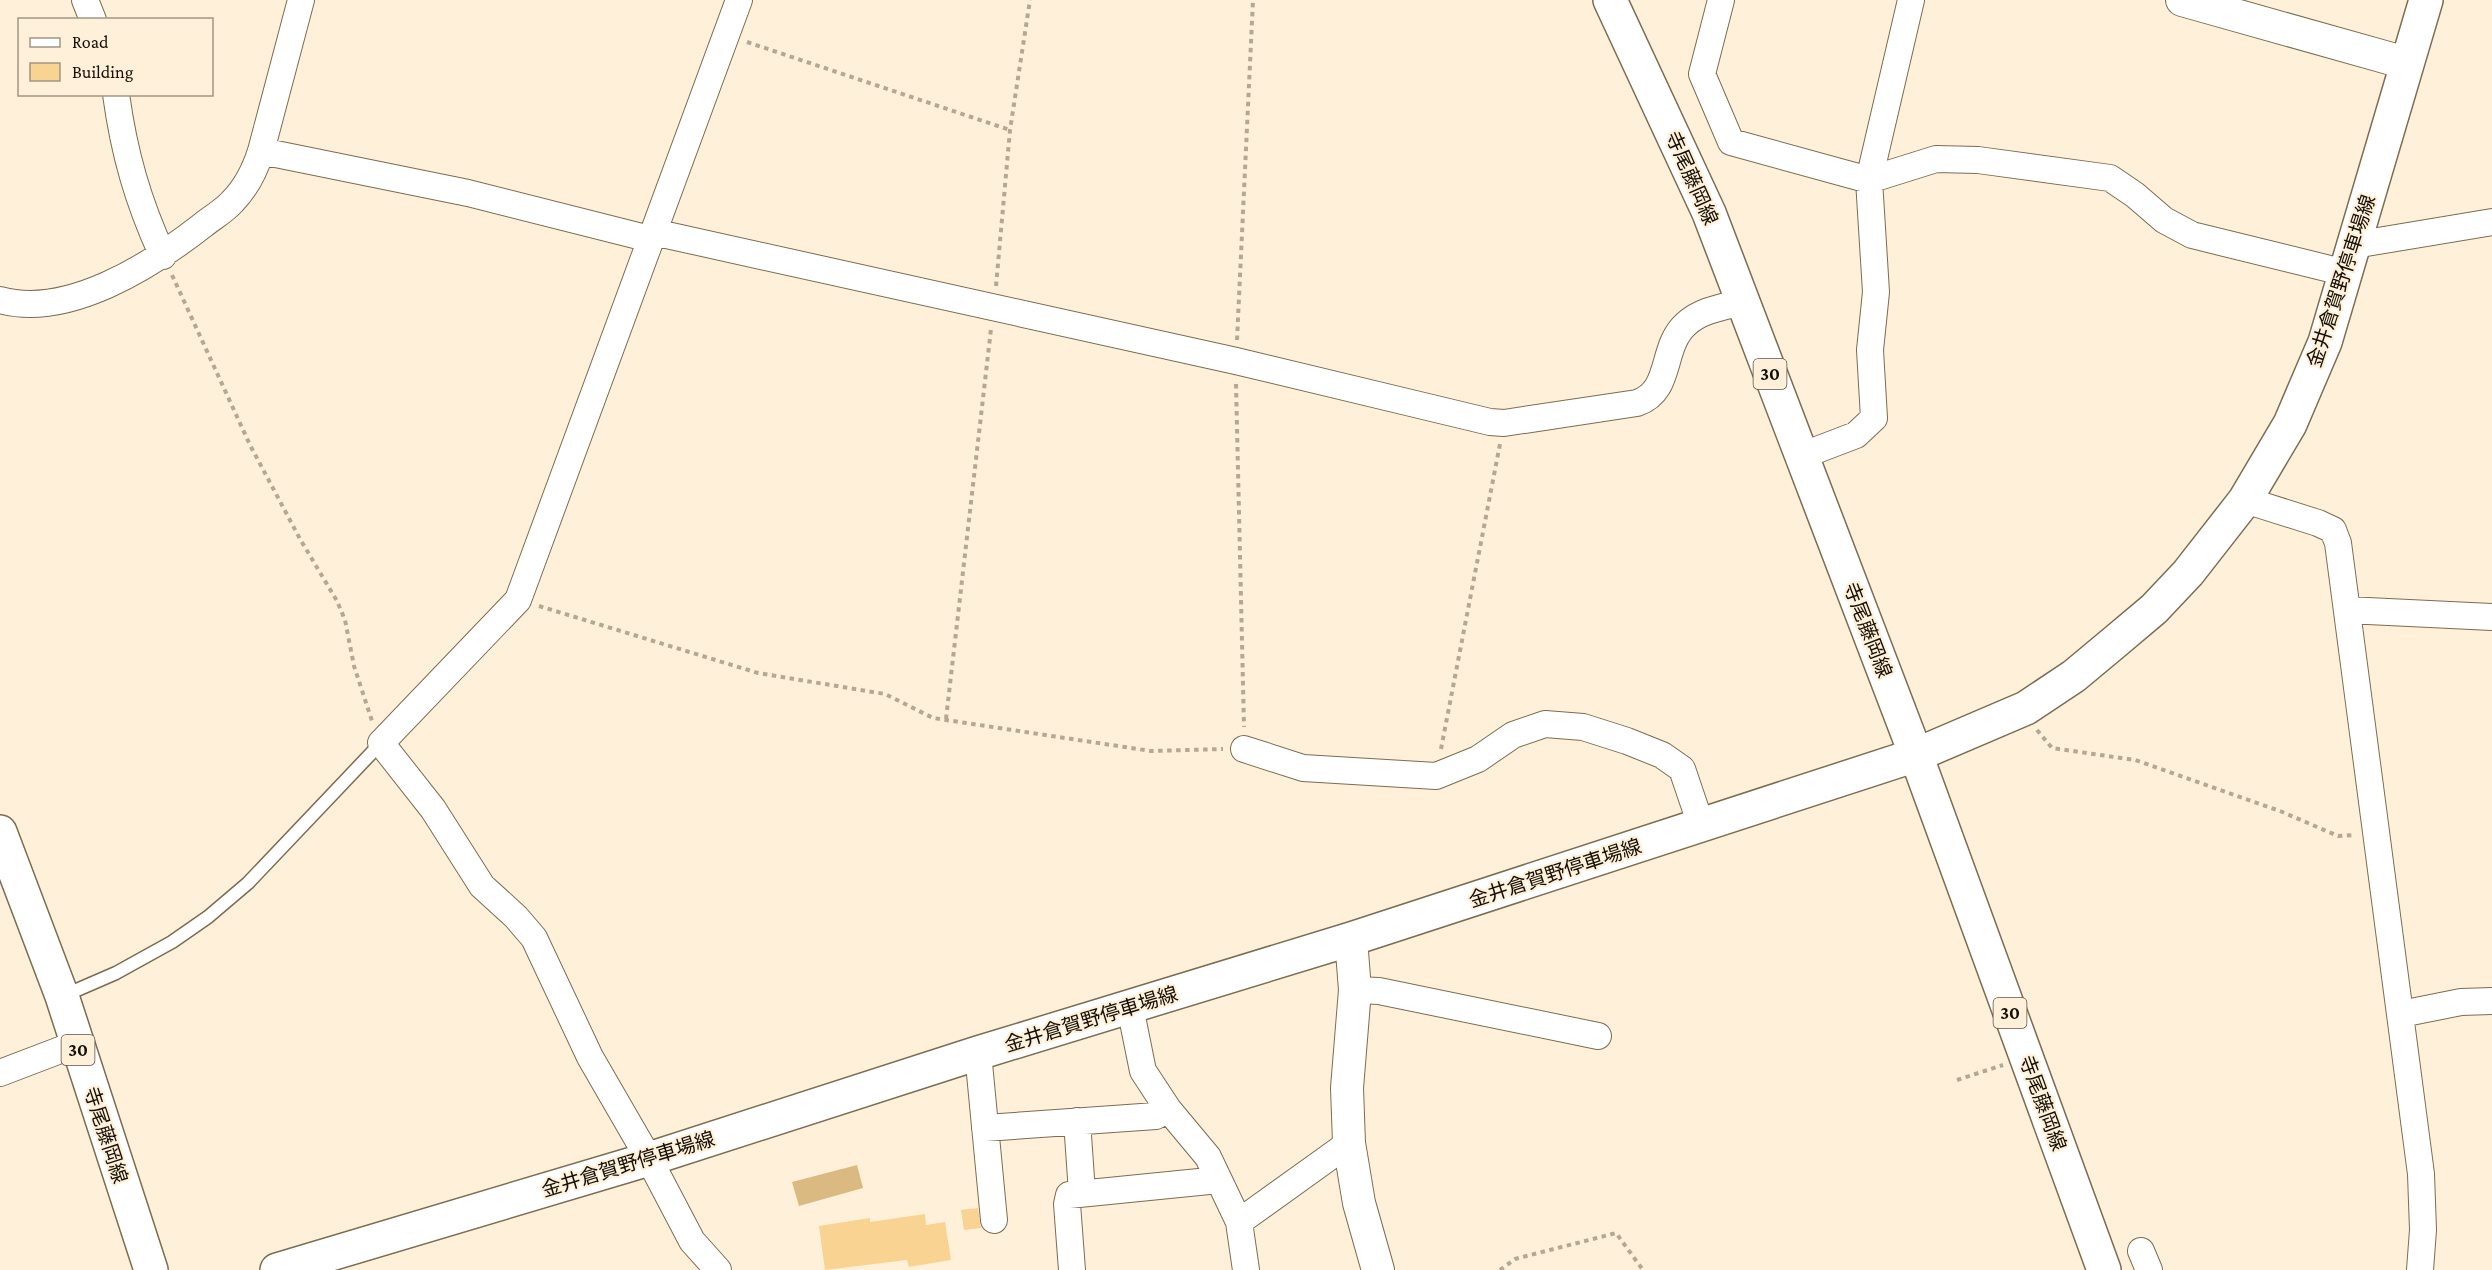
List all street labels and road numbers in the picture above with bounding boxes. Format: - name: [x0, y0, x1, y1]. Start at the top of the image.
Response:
- street label: 寺尾藤岡線: [1662, 128, 1722, 228]
- street label: 金井倉賀野停車場線: [2303, 192, 2379, 370]
- road number: 30: [1754, 359, 1786, 389]
- street label: 寺尾藤岡線: [1840, 579, 1896, 681]
- street label: 金井倉賀野停車場線: [1466, 835, 1644, 911]
- street label: 金井倉賀野停車場線: [1002, 982, 1180, 1056]
- road number: 30: [1994, 998, 2026, 1028]
- road number: 30: [62, 1035, 94, 1065]
- street label: 寺尾藤岡線: [2016, 1052, 2070, 1154]
- street label: 寺尾藤岡線: [80, 1084, 132, 1186]
- street label: 金井倉賀野停車場線: [539, 1127, 717, 1201]

